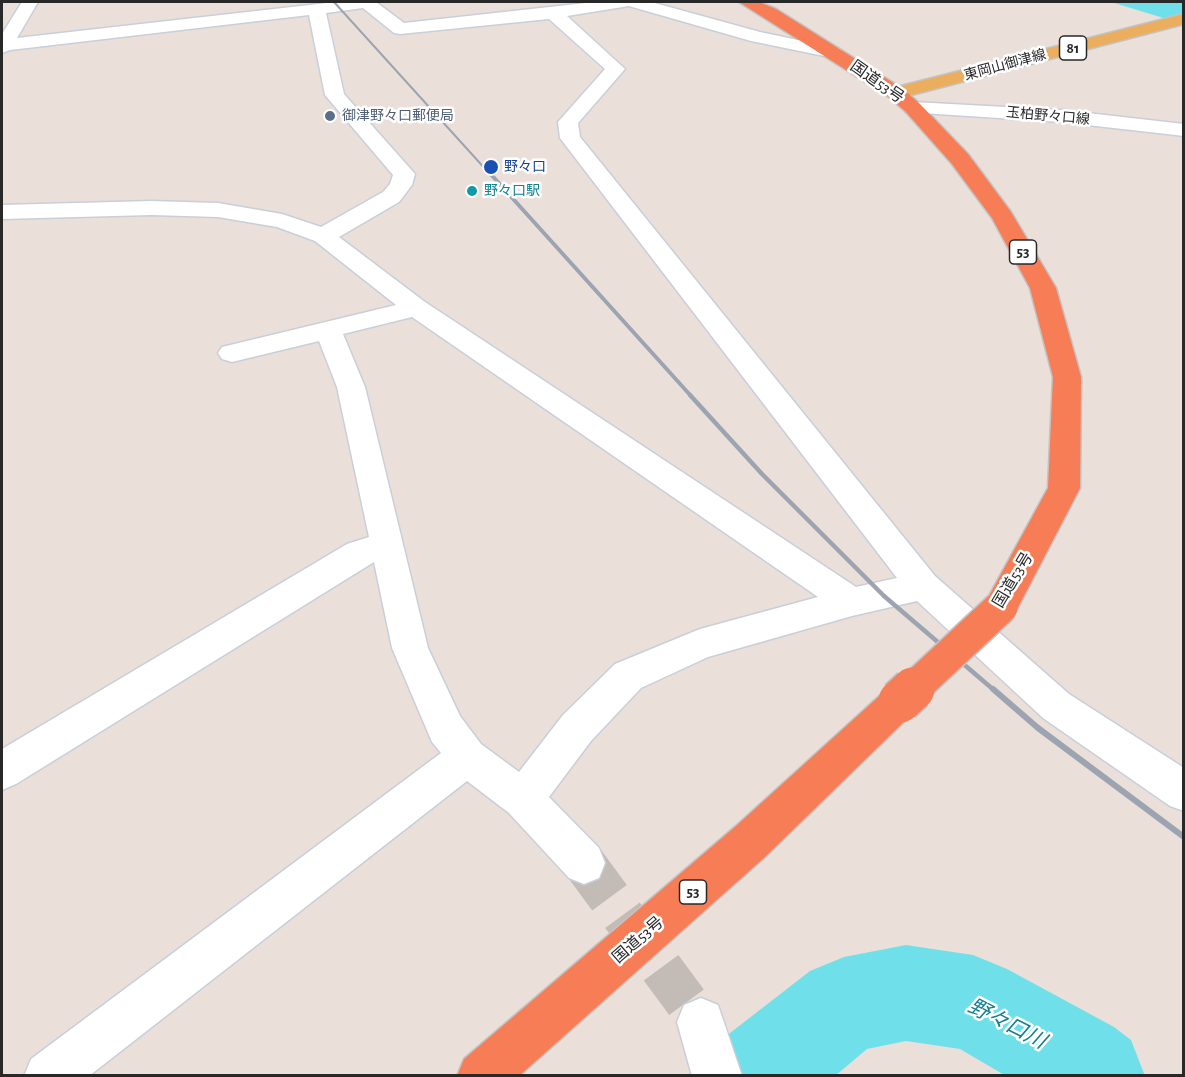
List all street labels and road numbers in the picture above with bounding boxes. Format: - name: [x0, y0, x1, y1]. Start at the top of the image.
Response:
- road number: 81: [1060, 36, 1086, 60]
- street label: 東岡山御津線: [962, 46, 1048, 84]
- street label: 国道53号: [846, 57, 908, 107]
- street label: 玉柏野々口線: [1005, 104, 1091, 128]
- road number: 53: [1010, 240, 1036, 264]
- street label: 国道53号: [989, 549, 1037, 611]
- road number: 53: [680, 880, 706, 904]
- street label: 国道53号: [609, 913, 667, 967]

